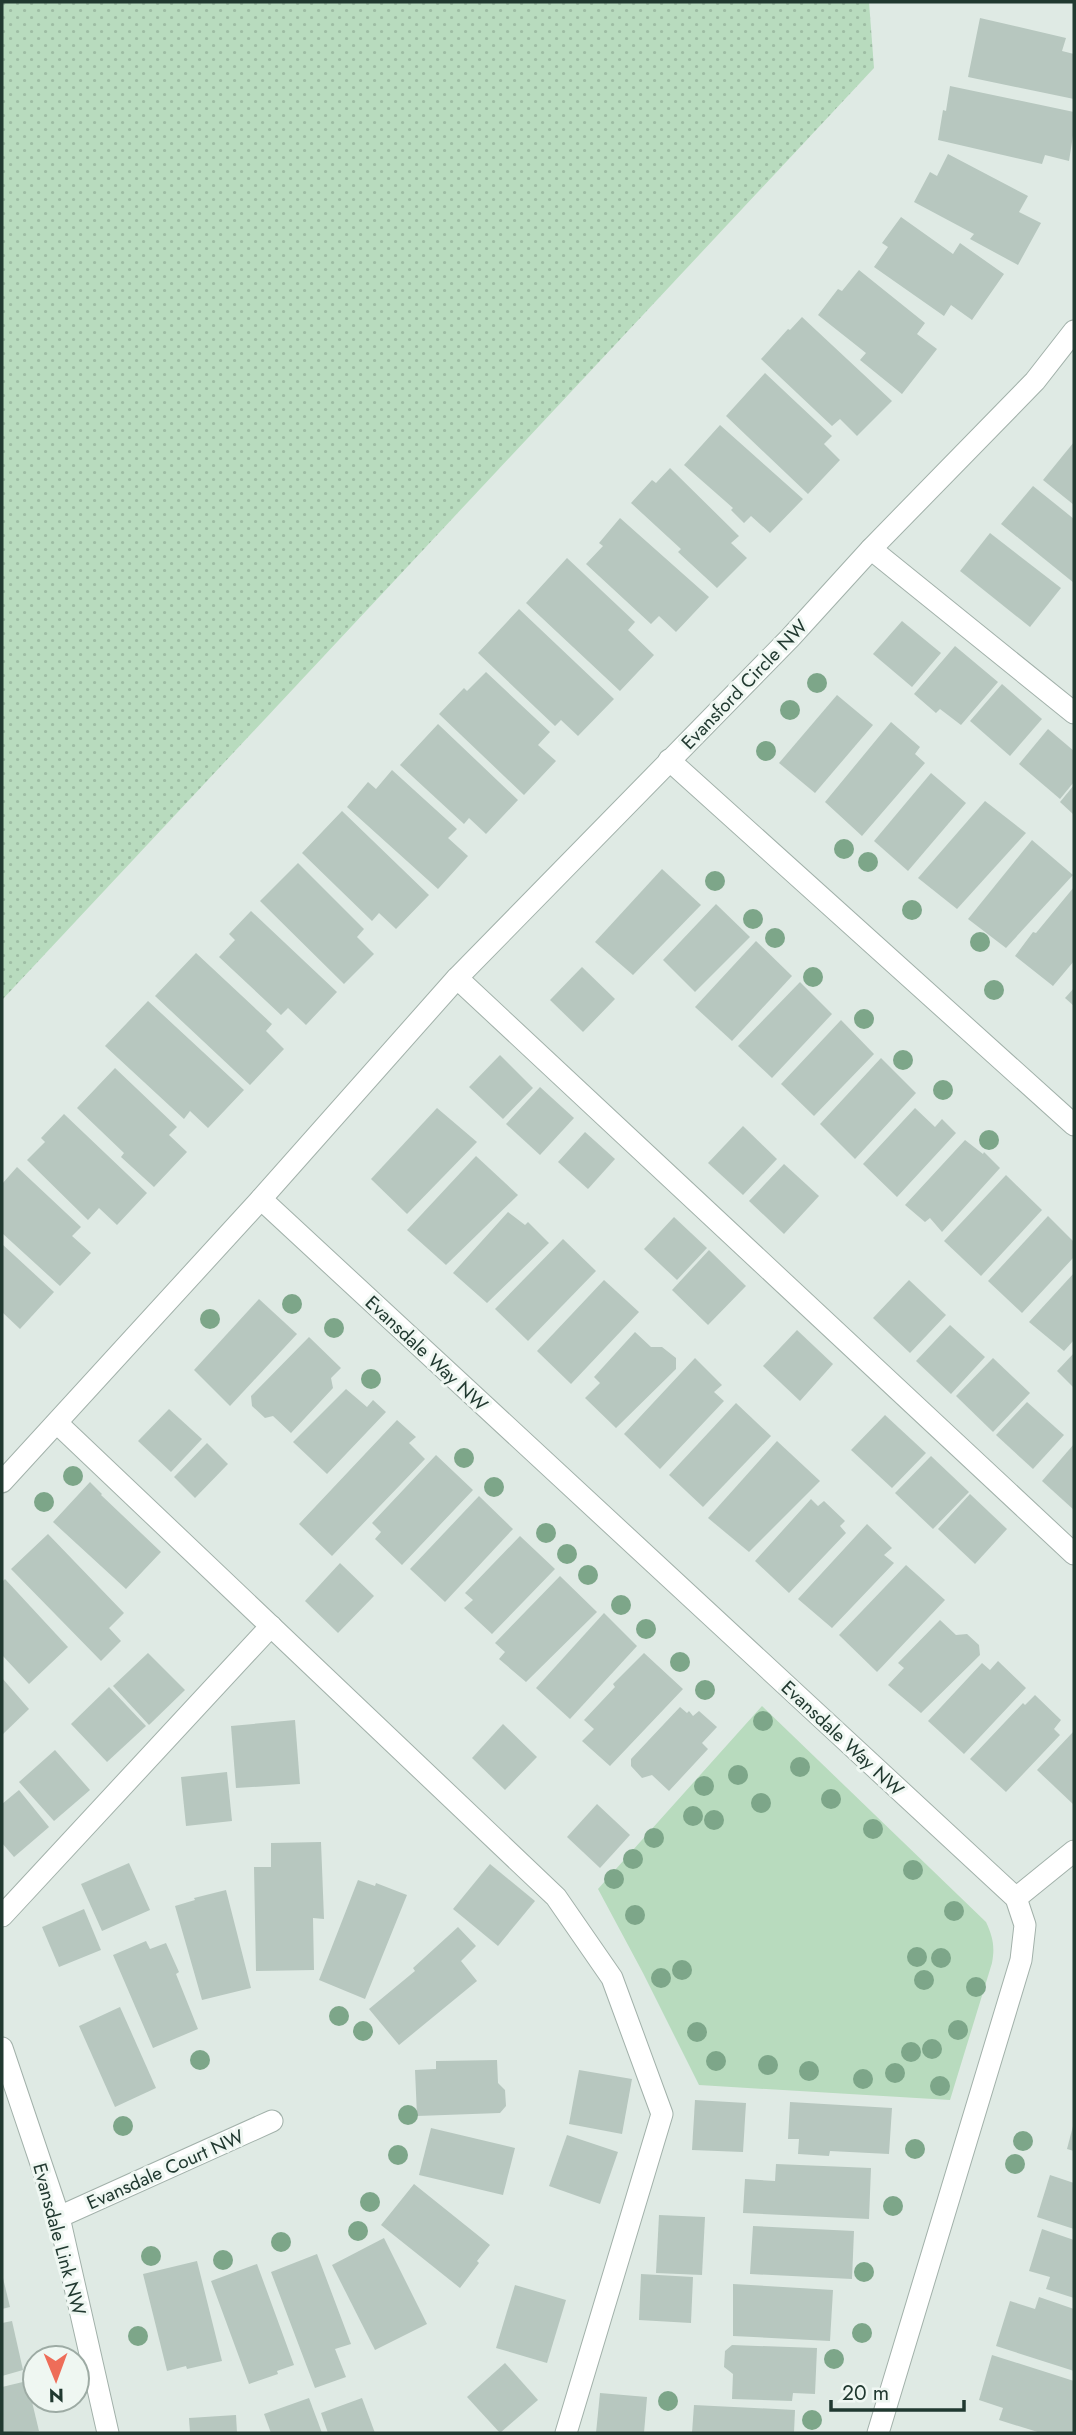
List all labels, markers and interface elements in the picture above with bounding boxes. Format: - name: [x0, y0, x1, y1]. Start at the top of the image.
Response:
- street label: Evansford Circle NW: [675, 613, 814, 755]
- street label: Evansdale Way NW: [359, 1289, 494, 1418]
- street label: Evansdale Way NW: [775, 1674, 910, 1803]
- street label: Evansdale Court NW: [82, 2123, 248, 2216]
- street label: Evansdale Link NW: [26, 2160, 93, 2318]
- north arrow: [21, 2344, 91, 2414]
- scale bar: [831, 2368, 964, 2412]
- text: 20 m: [842, 2378, 889, 2408]
- text: N: [49, 2382, 64, 2409]

